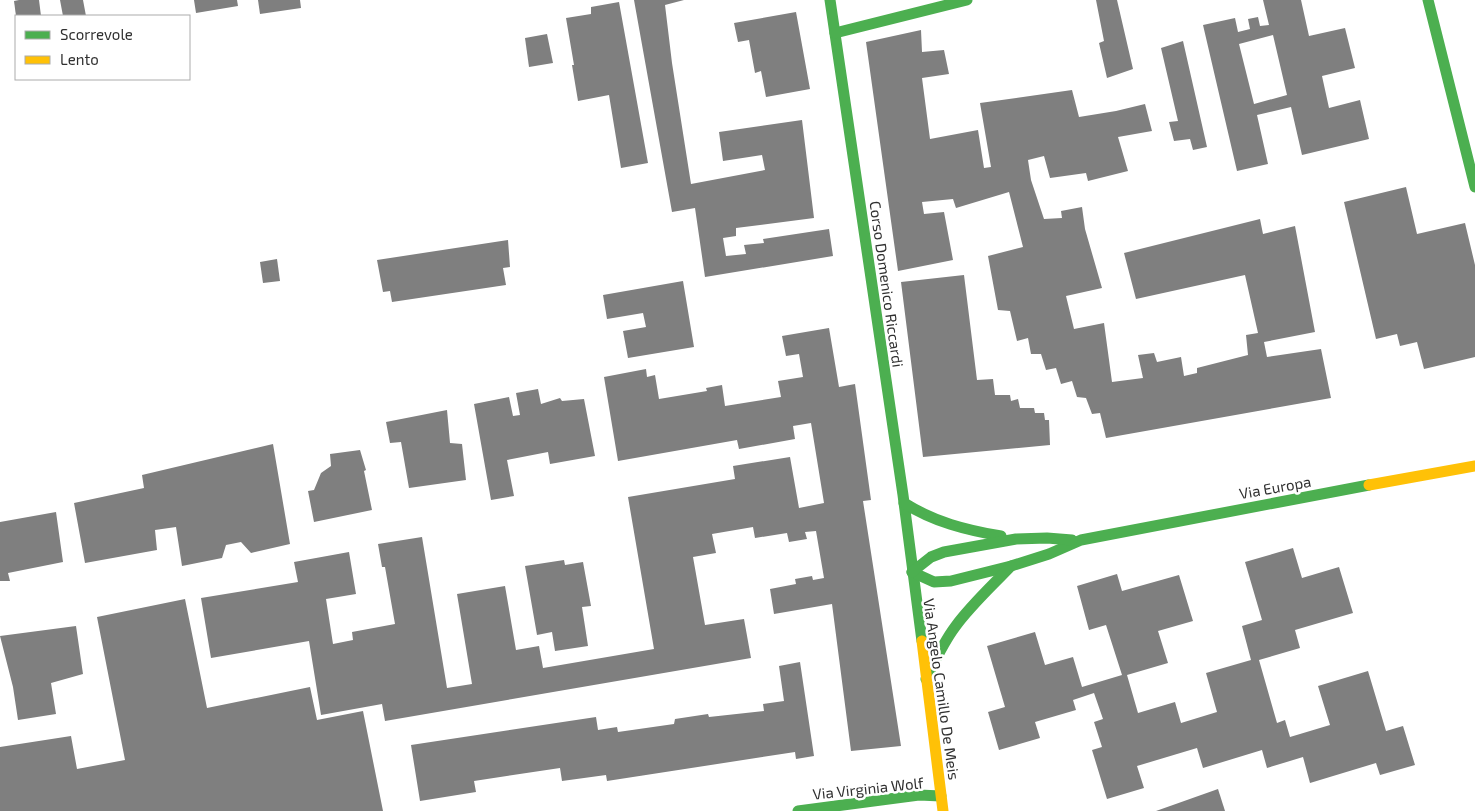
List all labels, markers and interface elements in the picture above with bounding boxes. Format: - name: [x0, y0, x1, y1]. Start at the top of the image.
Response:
- legend: [15, 15, 190, 80]
- text: Scorrevole: [60, 25, 133, 43]
- text: Lento: [60, 50, 99, 68]
- street label: Corso Domenico Riccardi: [866, 200, 908, 368]
- street label: Via Europa: [1238, 472, 1312, 502]
- street label: Via Angelo Camillo De Meis: [920, 597, 964, 781]
- street label: Via Virginia Wolf: [812, 773, 925, 803]

